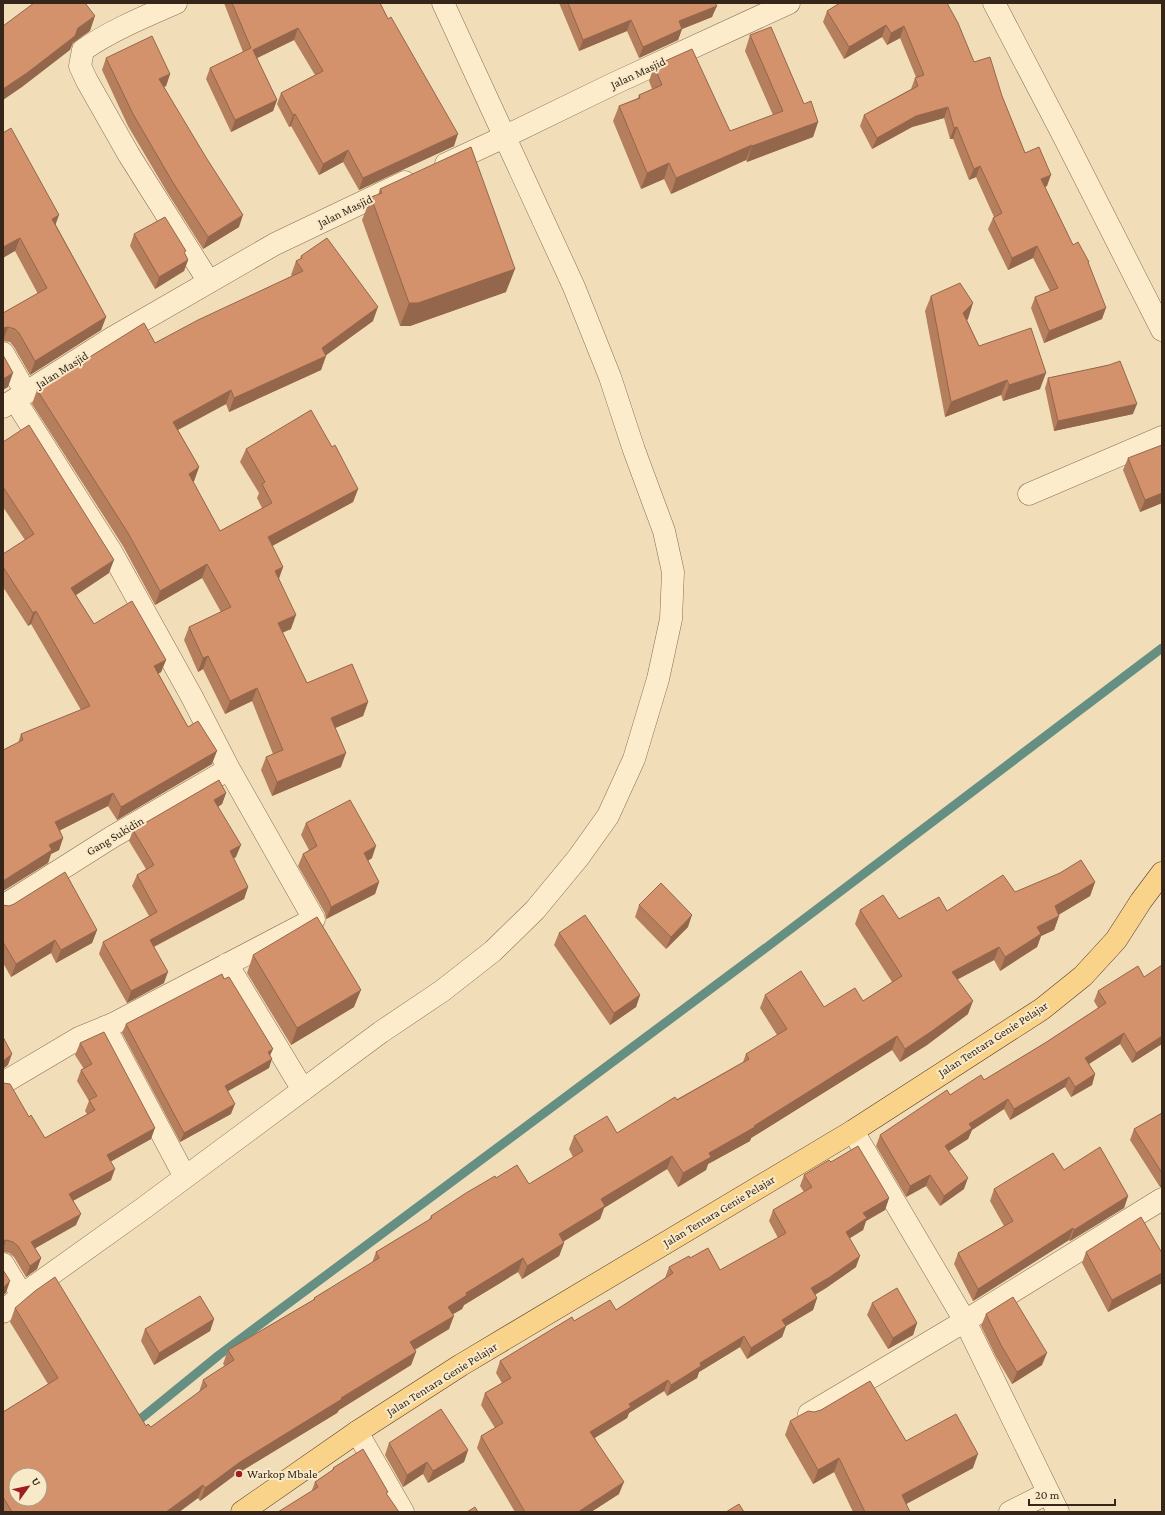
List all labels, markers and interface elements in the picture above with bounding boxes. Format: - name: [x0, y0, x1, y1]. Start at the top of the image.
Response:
- street label: Jalan Masjid: [607, 54, 668, 92]
- street label: Jalan Masjid: [314, 191, 375, 231]
- street label: Jalan Masjid: [32, 348, 91, 392]
- street label: Gang Sukidin: [84, 813, 147, 859]
- street label: Jalan Tentara Genie Pelajar: [935, 998, 1051, 1080]
- street label: Jalan Tentara Genie Pelajar: [660, 1172, 778, 1250]
- street label: Jalan Tentara Genie Pelajar: [383, 1339, 501, 1419]
- north arrow: [8, 1467, 48, 1507]
- place label: Warkop Mbale: [247, 1467, 317, 1481]
- marker: Warkop Mbale: [234, 1469, 244, 1479]
- text: U: [29, 1475, 44, 1488]
- scale bar: [1029, 1481, 1115, 1507]
- text: 20 m: [1035, 1488, 1060, 1502]

